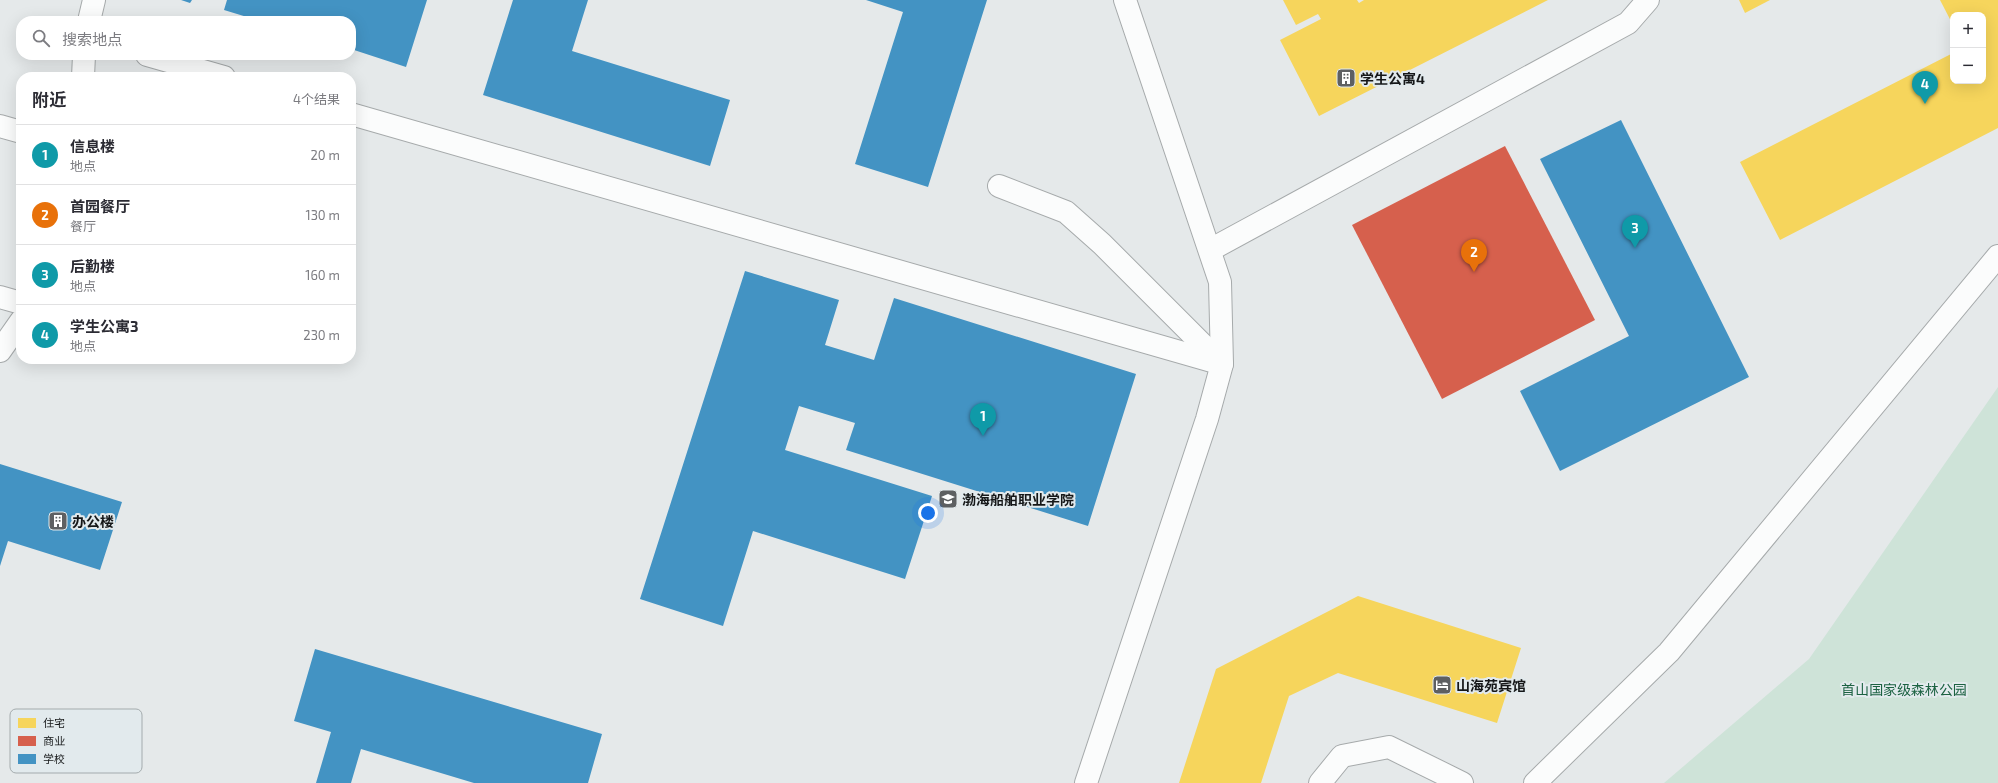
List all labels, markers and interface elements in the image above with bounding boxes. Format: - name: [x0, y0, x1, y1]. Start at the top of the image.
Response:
- map controls: [1950, 12, 1986, 84]
- button: +: [1950, 12, 1986, 48]
- search box: [16, 16, 356, 60]
- icon: search: [30, 27, 52, 49]
- text: 搜索地点: [62, 30, 122, 48]
- button: −: [1950, 48, 1986, 84]
- building icon: 学生公寓4: [1335, 67, 1357, 89]
- place label: 学生公寓4: [1360, 70, 1425, 87]
- pin: 4: [1912, 71, 1938, 104]
- text: 附近: [32, 89, 66, 109]
- text: 4个结果: [293, 91, 340, 107]
- text: 信息楼: [70, 137, 115, 155]
- text: 1: [42, 147, 48, 163]
- text: 20 m: [311, 147, 340, 163]
- text: 地点: [70, 158, 96, 174]
- text: 首园餐厅: [70, 197, 130, 215]
- text: 2: [41, 207, 49, 223]
- text: 130 m: [305, 207, 340, 223]
- pin: 3: [1622, 215, 1648, 248]
- text: 餐厅: [70, 218, 96, 234]
- pin: 2: [1461, 239, 1487, 272]
- text: 后勤楼: [70, 257, 115, 275]
- text: 3: [41, 267, 49, 283]
- text: 160 m: [305, 267, 340, 283]
- text: 地点: [70, 278, 96, 294]
- text: 学生公寓3: [70, 317, 139, 335]
- text: 4: [41, 327, 49, 343]
- text: 230 m: [303, 327, 340, 343]
- text: 地点: [70, 338, 96, 354]
- pin: 1: [970, 403, 996, 436]
- school or university icon: 渤海船舶职业学院: [937, 488, 959, 510]
- place label: 渤海船舶职业学院: [962, 491, 1074, 508]
- your location: [918, 503, 938, 523]
- building icon: 办公楼: [47, 510, 69, 532]
- place label: 办公楼: [72, 513, 114, 530]
- hotel icon: 山海苑宾馆: [1431, 674, 1453, 696]
- place label: 山海苑宾馆: [1456, 677, 1526, 694]
- park label: 首山国家级森林公园: [1841, 681, 1967, 698]
- legend: [10, 709, 142, 773]
- text: 住宅: [43, 716, 65, 729]
- text: 商业: [43, 734, 65, 747]
- text: 学校: [43, 752, 65, 765]

